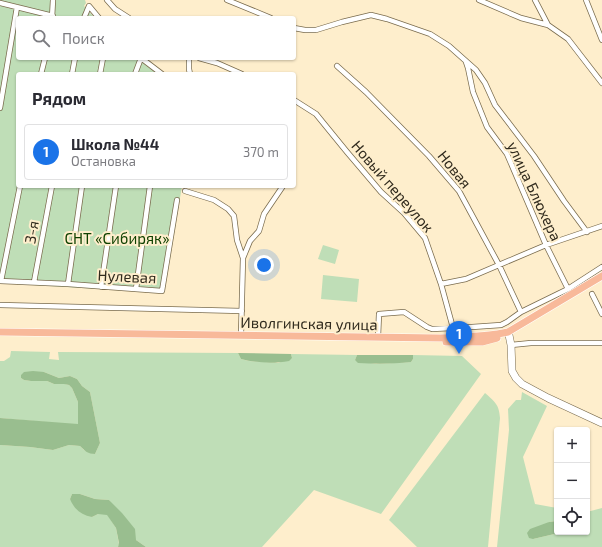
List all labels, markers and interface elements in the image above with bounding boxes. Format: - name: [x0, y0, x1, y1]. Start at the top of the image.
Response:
- search box: [16, 16, 296, 60]
- icon: search: [30, 27, 52, 49]
- text: Поиск: [62, 29, 105, 47]
- text: Рядом: [32, 88, 86, 108]
- text: Школа №44: [71, 135, 159, 153]
- street label: Новый переулок: [347, 136, 438, 236]
- street label: улица Блюхера: [503, 138, 566, 244]
- text: 1: [43, 144, 49, 160]
- text: 370 m: [243, 144, 279, 160]
- street label: Новая: [434, 146, 476, 192]
- text: Остановка: [71, 153, 136, 169]
- street label: 3-я: [20, 219, 42, 245]
- park label: СНТ «Сибиряк»: [65, 229, 169, 247]
- your location: [254, 255, 274, 275]
- street label: Нулевая: [97, 265, 157, 288]
- street label: Иволгинская улица: [240, 313, 378, 334]
- pin: 1: [446, 321, 472, 354]
- map controls: [554, 427, 590, 535]
- button: +: [554, 427, 590, 463]
- button: −: [554, 463, 590, 499]
- button: locate: [554, 499, 590, 535]

